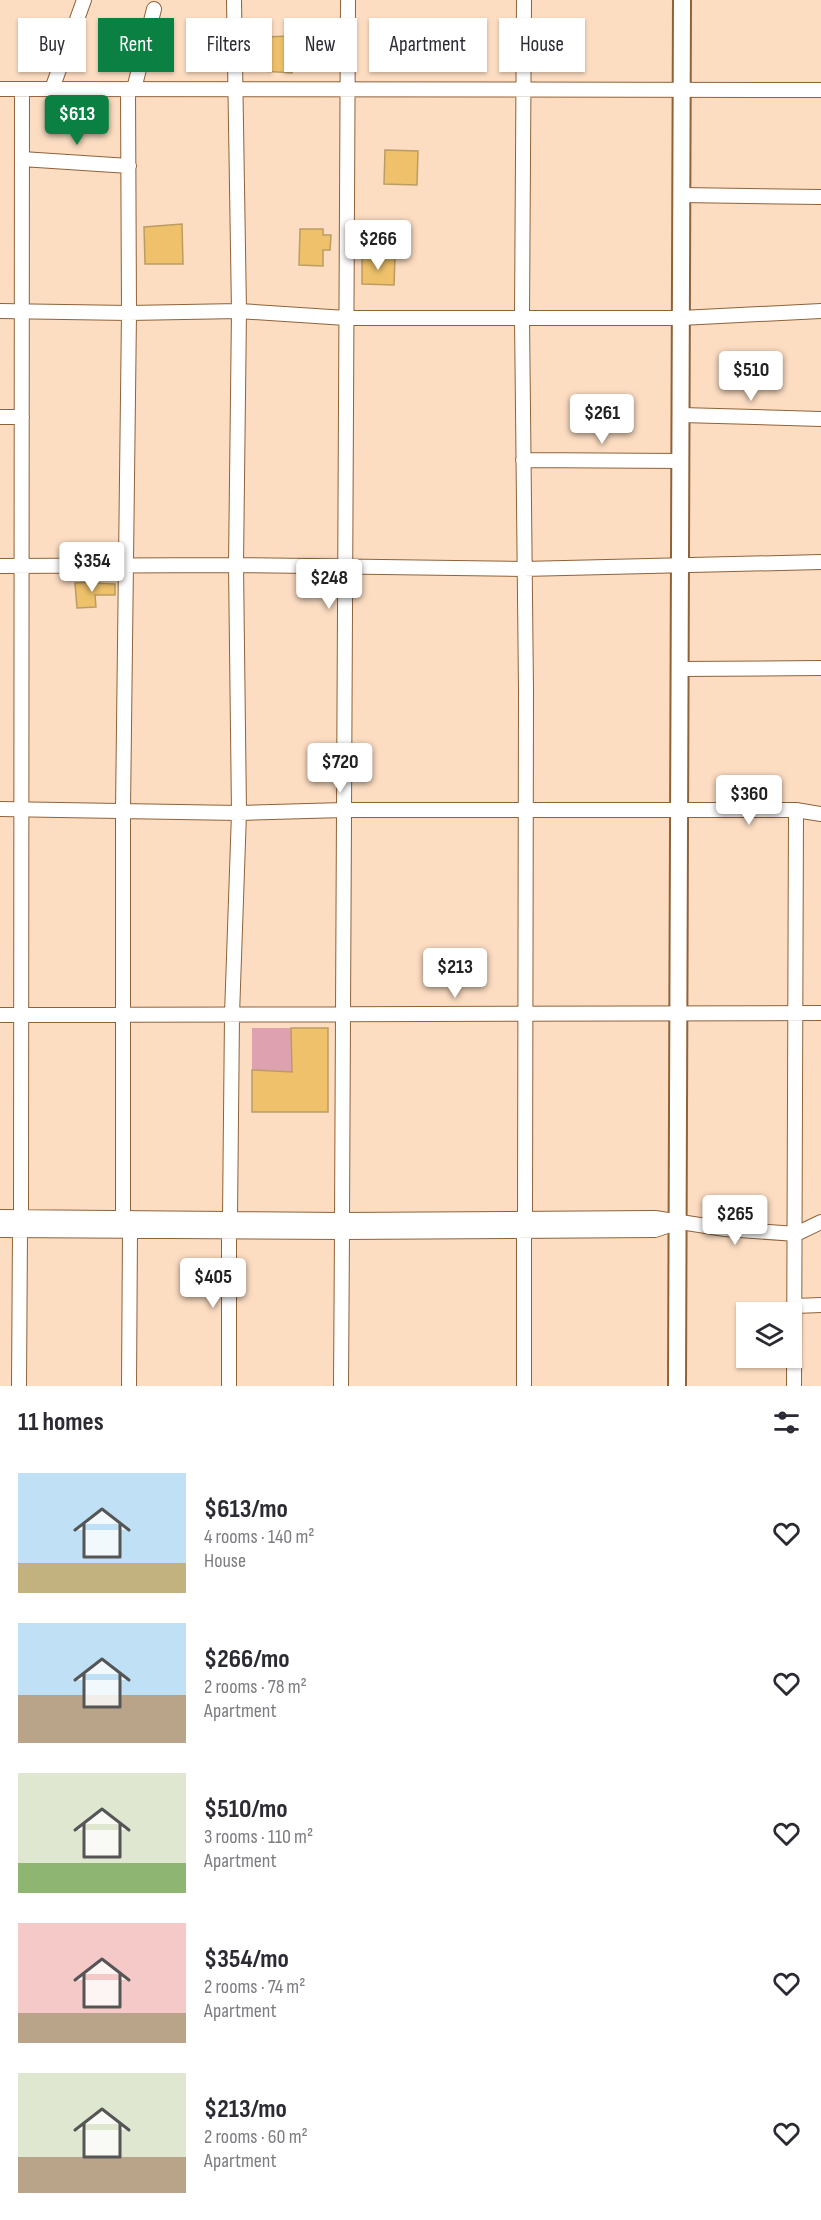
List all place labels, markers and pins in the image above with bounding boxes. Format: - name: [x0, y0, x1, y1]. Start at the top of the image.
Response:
- pin: $613: [41, 95, 113, 146]
- pin: $266: [342, 220, 414, 271]
- pin: $510: [715, 351, 787, 402]
- pin: $261: [566, 394, 638, 445]
- pin: $354: [56, 542, 128, 593]
- pin: $248: [293, 559, 365, 610]
- pin: $720: [304, 743, 376, 794]
- pin: $360: [713, 775, 785, 826]
- pin: $213: [419, 948, 491, 999]
- pin: $265: [699, 1195, 771, 1246]
- pin: $405: [177, 1258, 249, 1309]

